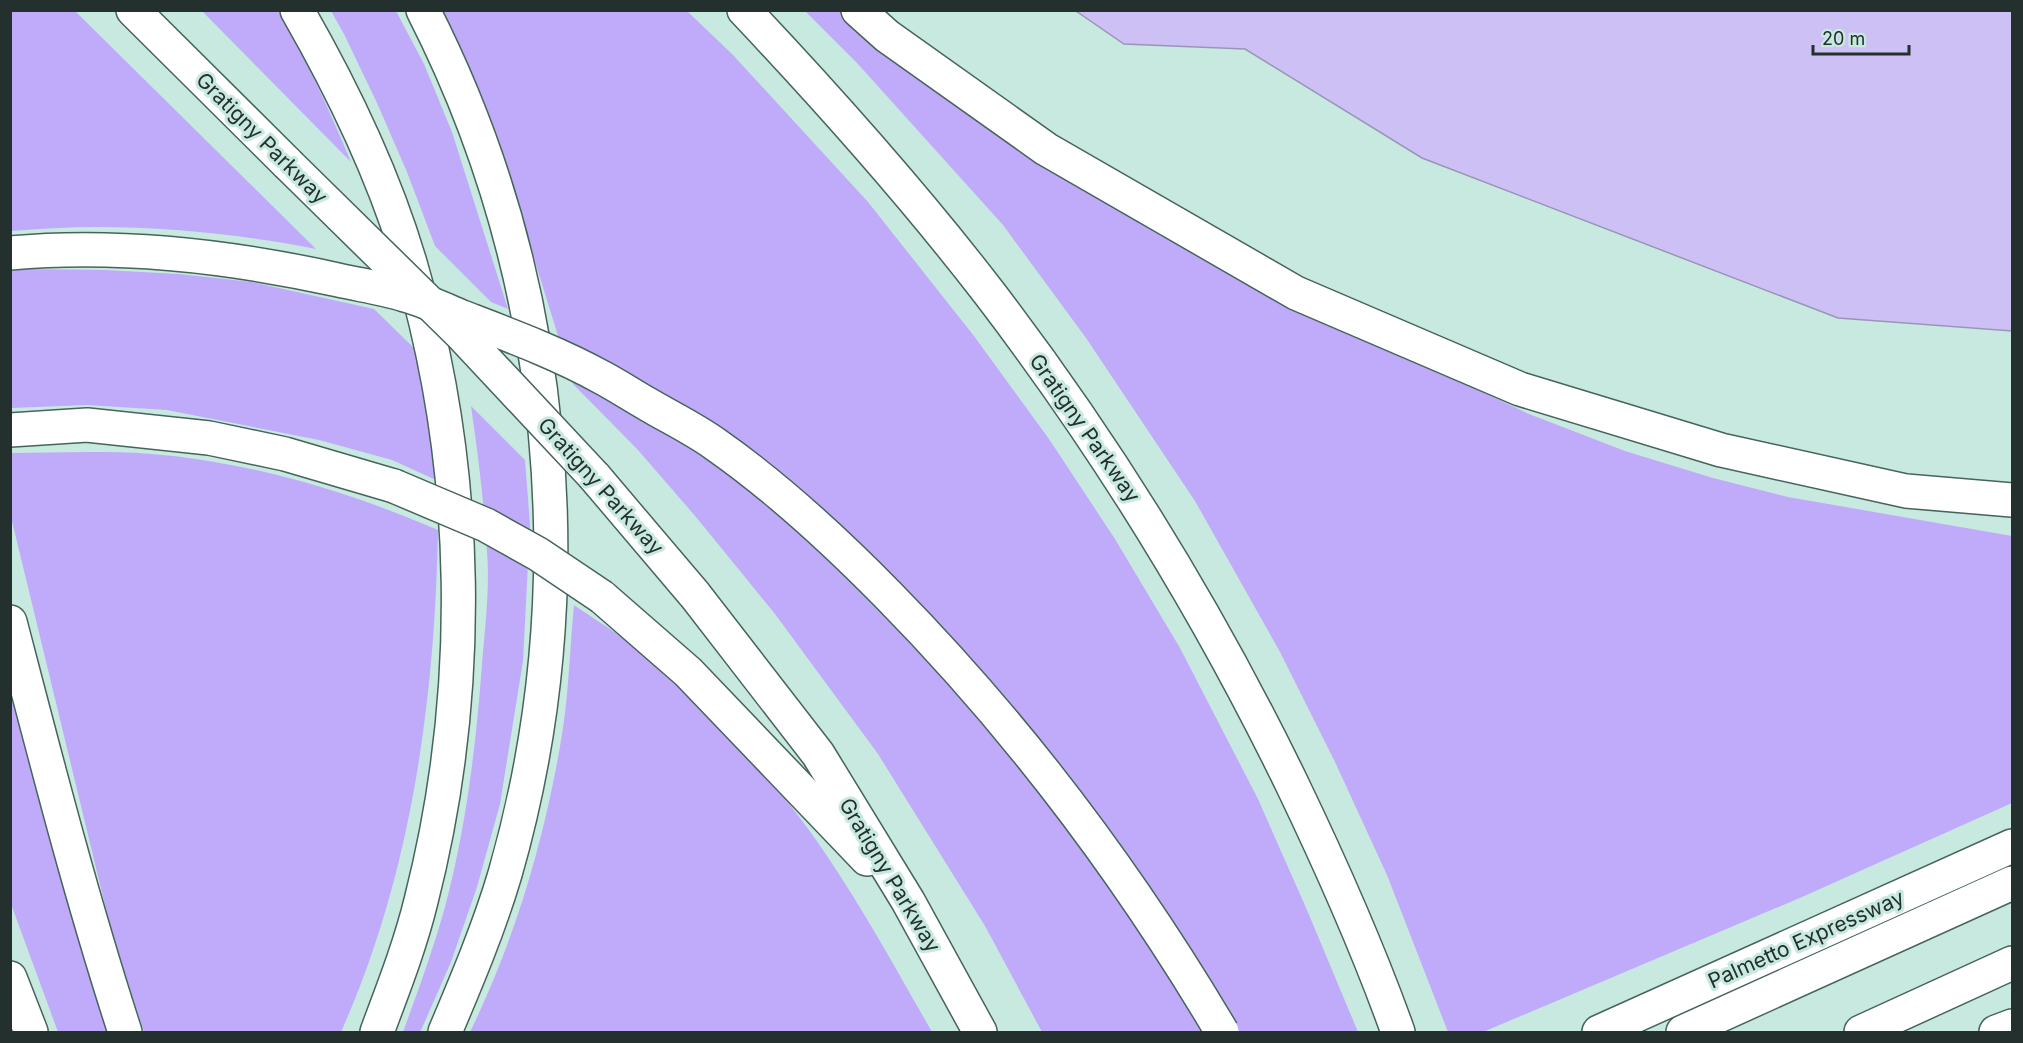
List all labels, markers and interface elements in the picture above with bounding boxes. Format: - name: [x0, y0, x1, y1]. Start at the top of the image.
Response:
- scale bar: [1813, 18, 1909, 56]
- text: 20 m: [1822, 28, 1865, 49]
- street label: Gratigny Parkway: [191, 67, 333, 209]
- street label: Gratigny Parkway: [1024, 349, 1146, 507]
- street label: Gratigny Parkway: [533, 412, 669, 560]
- street label: Gratigny Parkway: [834, 793, 946, 957]
- street label: Palmetto Expressway: [1704, 884, 1908, 994]

